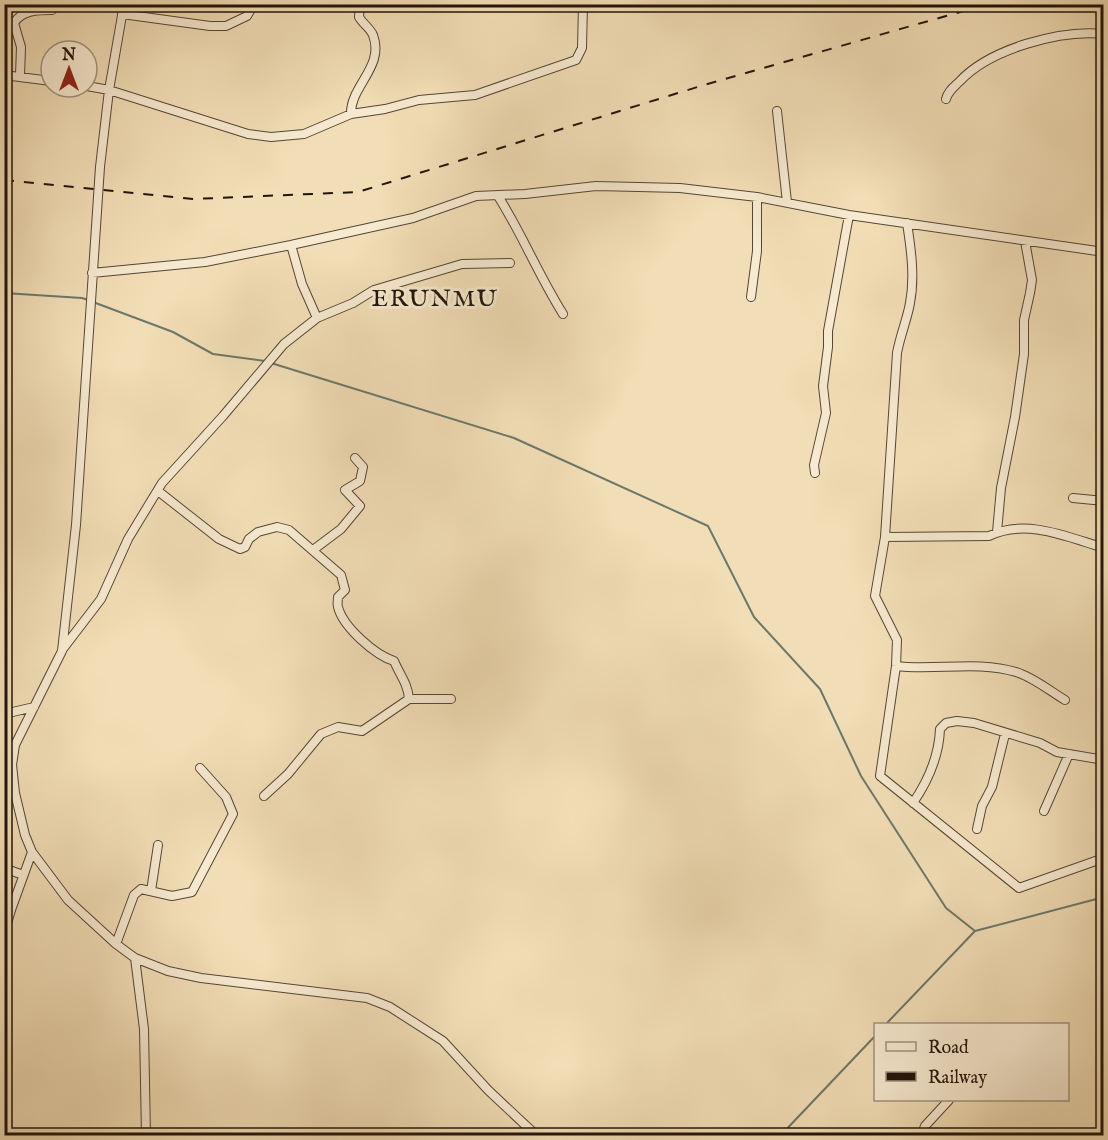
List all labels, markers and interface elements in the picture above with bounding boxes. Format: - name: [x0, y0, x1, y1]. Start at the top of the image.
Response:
- north arrow: [39, 39, 99, 99]
- text: N: [61, 46, 76, 66]
- district label: ERUNMU: [372, 284, 498, 315]
- legend: [874, 1023, 1069, 1101]
- text: Road: [928, 1037, 969, 1060]
- text: Railway: [928, 1067, 987, 1090]

